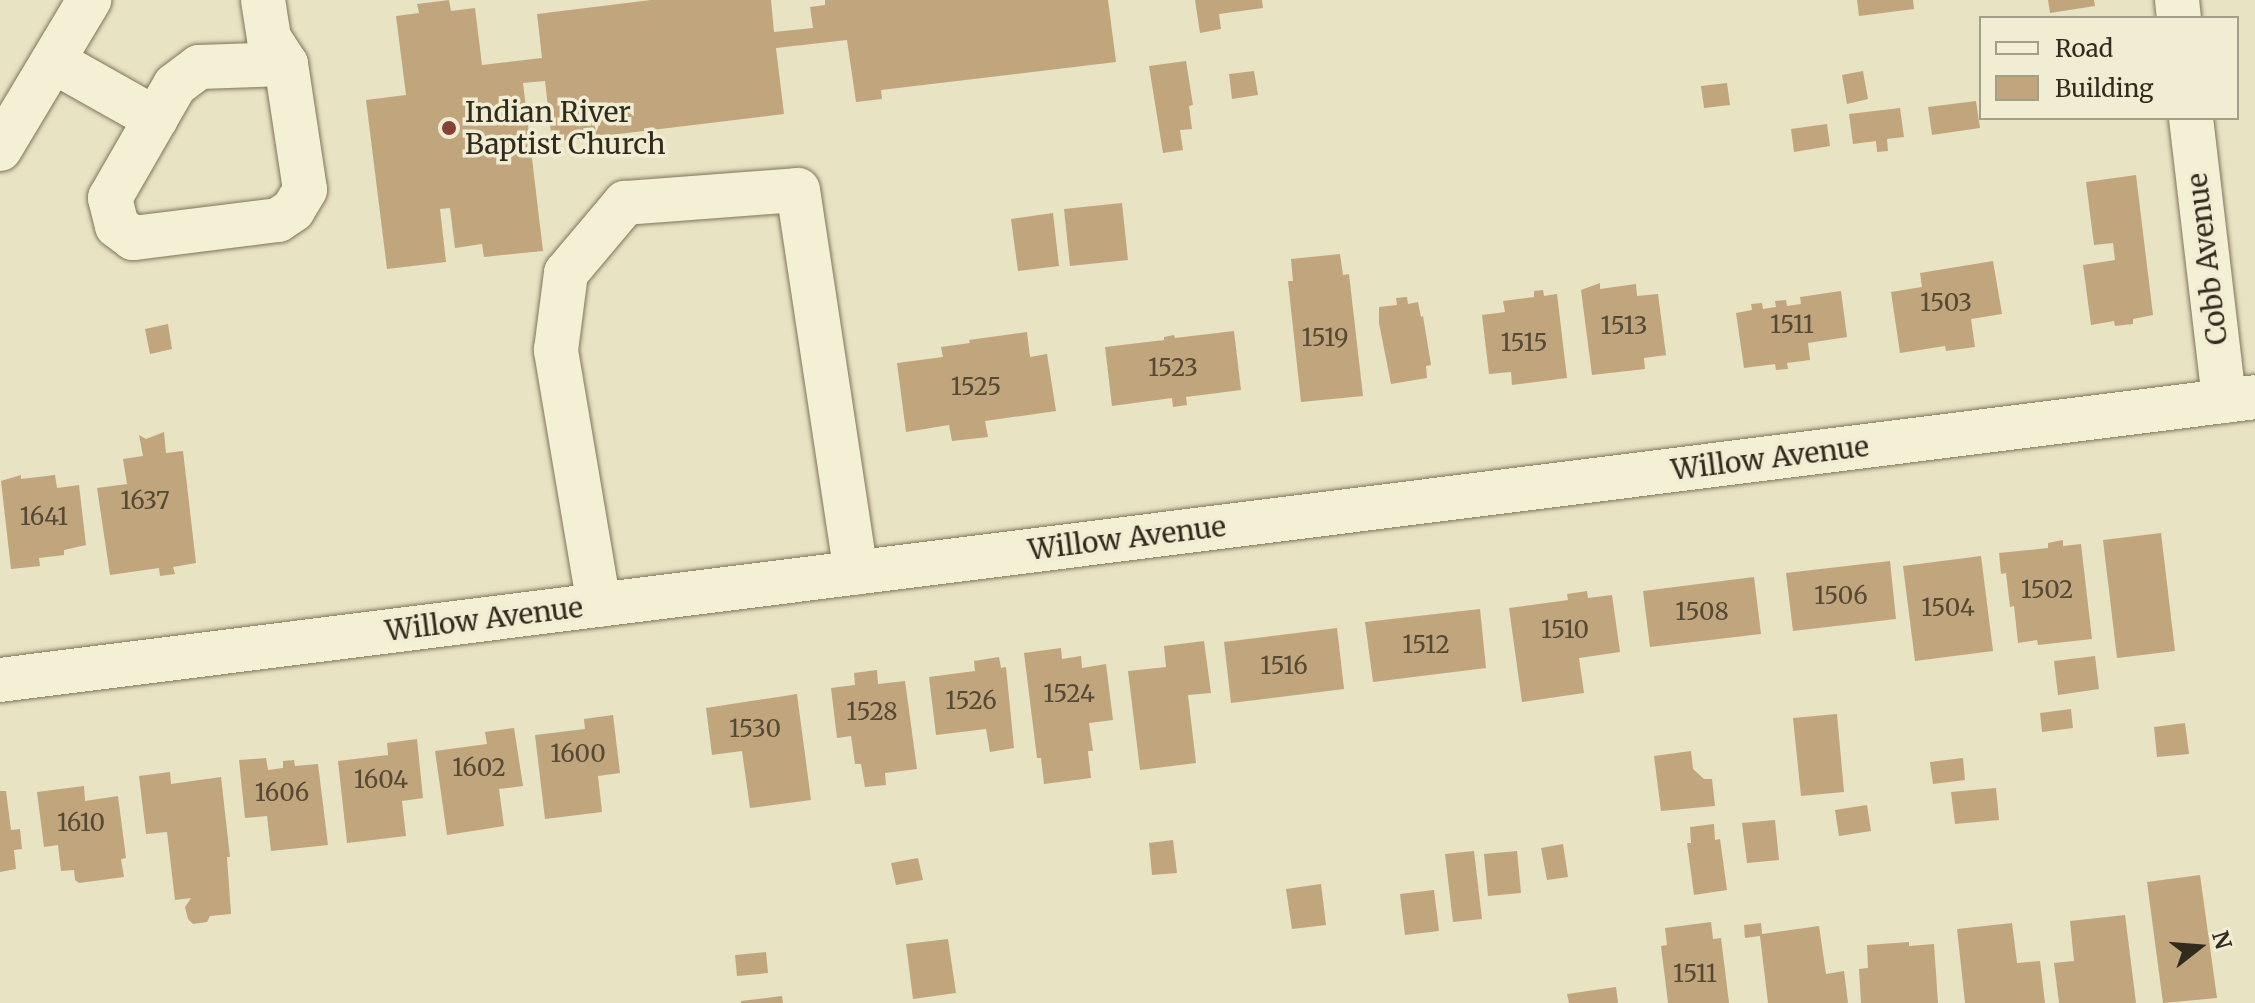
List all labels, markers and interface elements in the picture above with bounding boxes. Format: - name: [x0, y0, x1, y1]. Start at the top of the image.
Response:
- legend: [1979, 16, 2239, 120]
- text: Road: [2055, 33, 2113, 64]
- text: Building: [2055, 73, 2154, 104]
- place label: Indian River Baptist Church: [465, 95, 665, 161]
- marker: Indian River Baptist Church: [440, 119, 458, 137]
- street label: Cobb Avenue: [2180, 171, 2234, 347]
- house number: 1503: [1920, 289, 1972, 317]
- house number: 1511: [1770, 311, 1814, 339]
- house number: 1513: [1601, 312, 1647, 340]
- house number: 1519: [1301, 324, 1349, 352]
- house number: 1515: [1501, 329, 1547, 357]
- house number: 1523: [1148, 354, 1198, 382]
- house number: 1525: [951, 373, 1001, 401]
- street label: Willow Avenue: [1669, 429, 1871, 487]
- house number: 1637: [120, 487, 170, 515]
- house number: 1641: [20, 503, 68, 531]
- street label: Willow Avenue: [1026, 509, 1228, 567]
- house number: 1502: [2021, 576, 2073, 604]
- house number: 1506: [1814, 582, 1868, 610]
- street label: Willow Avenue: [383, 590, 585, 648]
- house number: 1504: [1921, 594, 1975, 622]
- house number: 1508: [1675, 598, 1729, 626]
- house number: 1510: [1541, 616, 1589, 644]
- house number: 1512: [1402, 631, 1450, 659]
- house number: 1516: [1260, 652, 1308, 680]
- house number: 1524: [1043, 680, 1095, 708]
- house number: 1526: [945, 687, 997, 715]
- house number: 1528: [846, 698, 898, 726]
- house number: 1530: [729, 715, 781, 743]
- house number: 1600: [550, 740, 606, 768]
- house number: 1602: [452, 754, 506, 782]
- house number: 1604: [354, 766, 408, 794]
- house number: 1606: [255, 779, 309, 807]
- house number: 1610: [57, 809, 105, 837]
- north arrow: [2159, 907, 2239, 987]
- text: N: [2206, 928, 2238, 952]
- house number: 1511: [1673, 960, 1717, 988]

